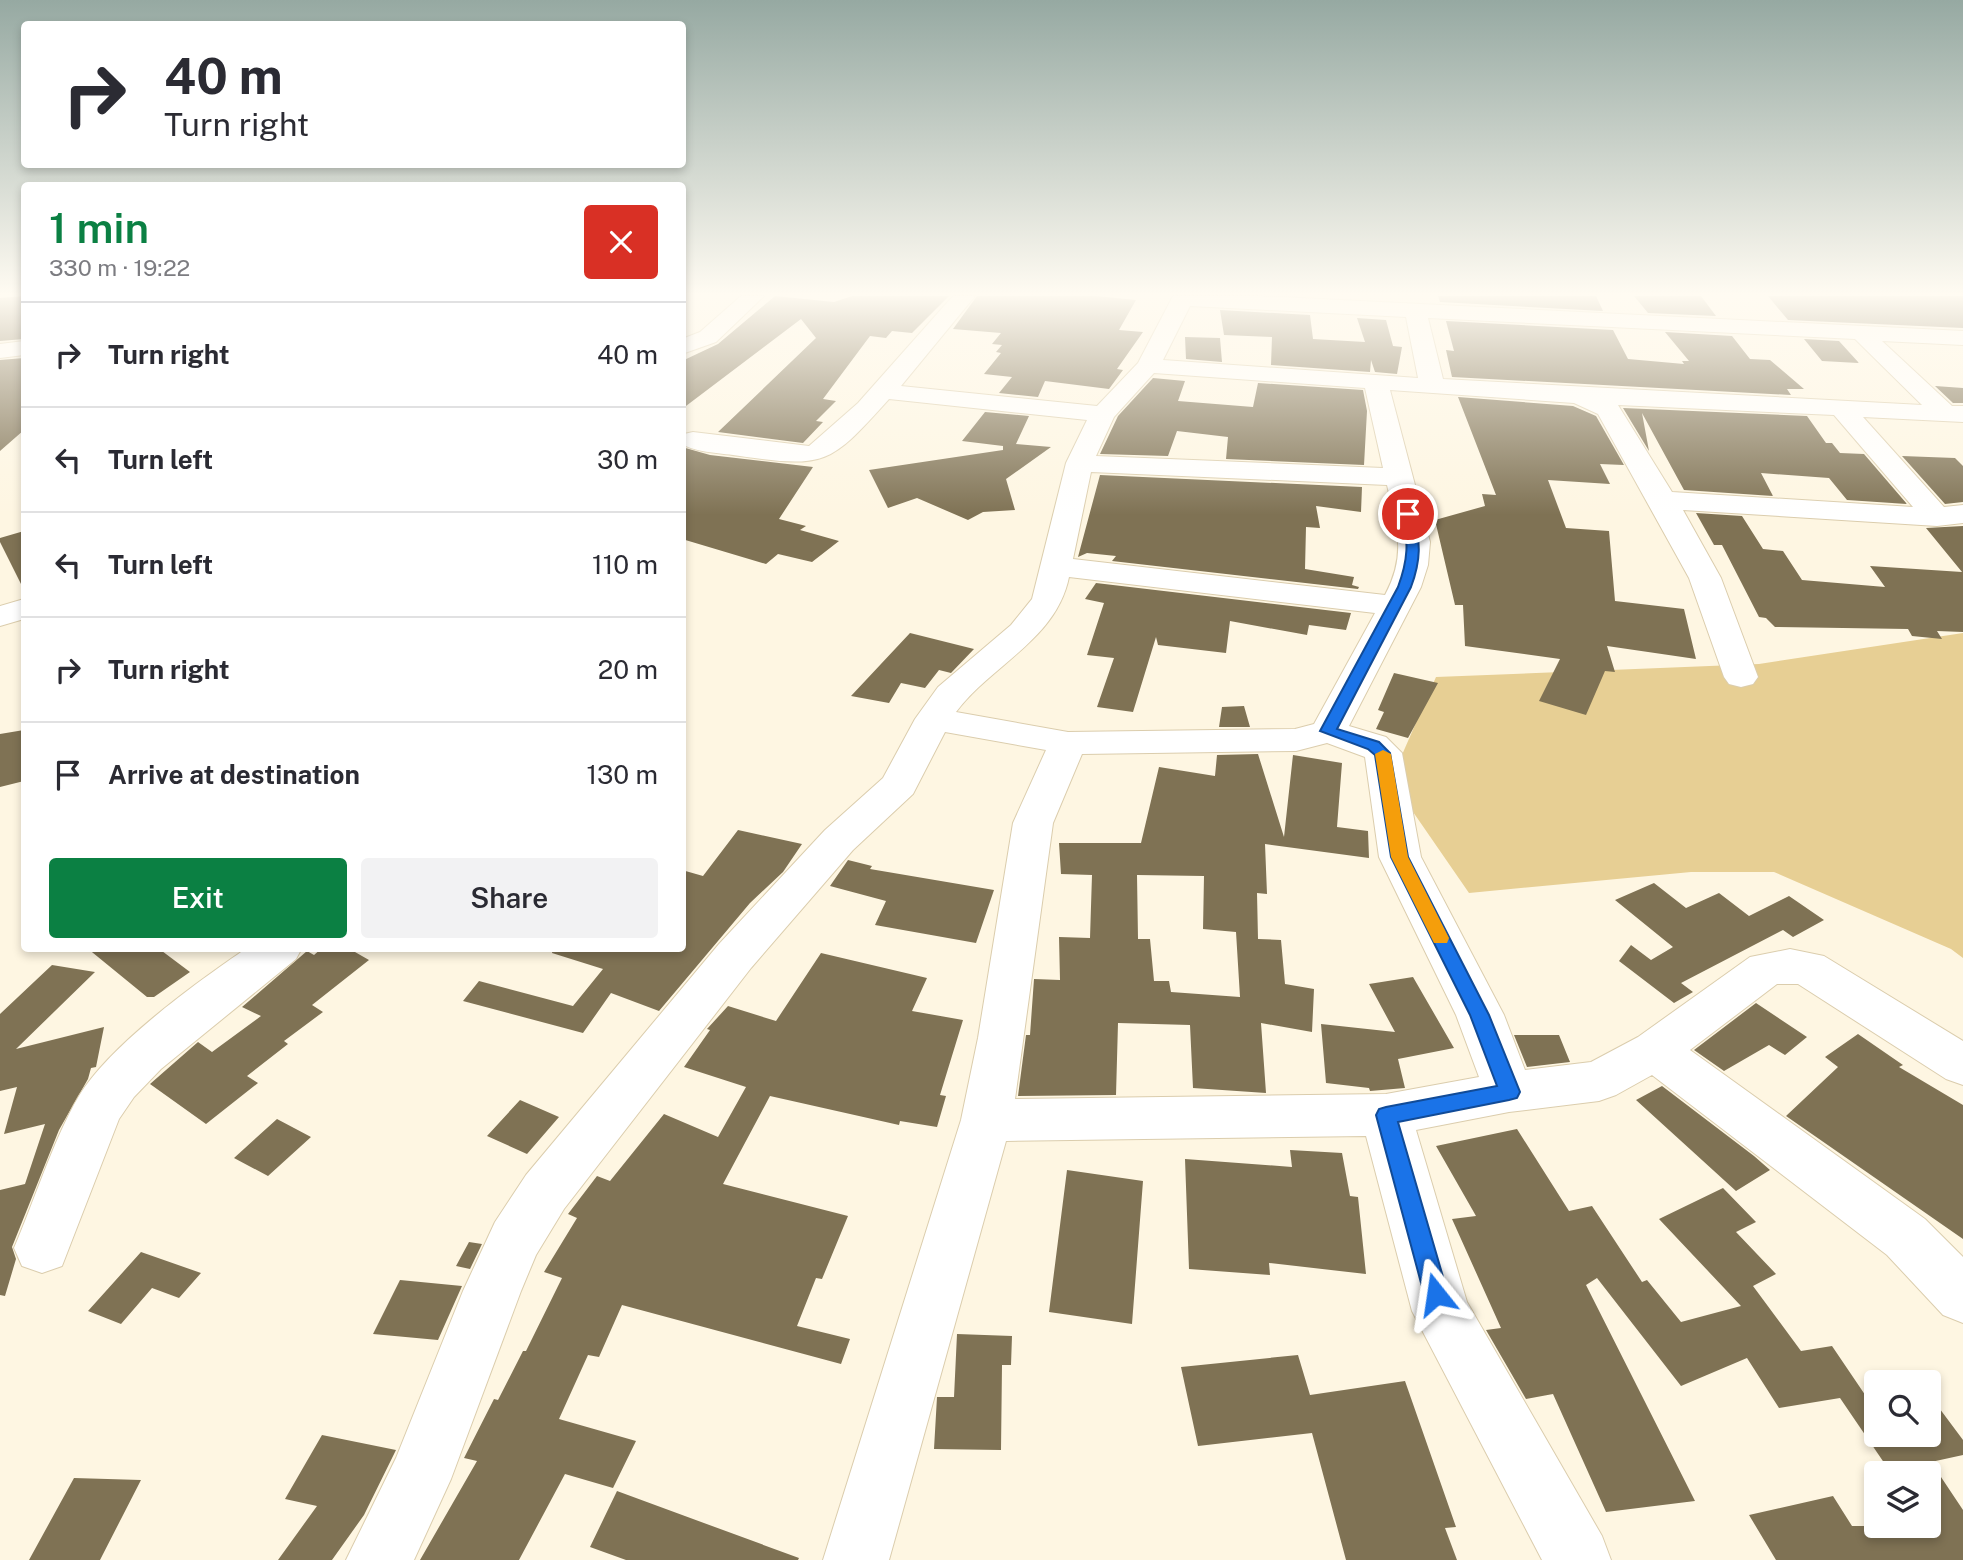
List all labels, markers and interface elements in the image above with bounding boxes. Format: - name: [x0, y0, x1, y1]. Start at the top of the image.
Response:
- text: 40 m: [164, 47, 283, 105]
- icon: right: [49, 49, 140, 140]
- text: Turn right: [164, 106, 309, 143]
- text: 1 min: [49, 203, 149, 252]
- button: close: [584, 205, 658, 279]
- text: 330 m · 19:22: [49, 254, 190, 281]
- icon: right: [49, 336, 87, 374]
- text: Turn right: [108, 339, 230, 370]
- text: 40 m: [597, 339, 658, 370]
- icon: left: [49, 441, 87, 479]
- text: Turn left: [108, 444, 213, 475]
- text: 30 m: [597, 444, 658, 475]
- pin: [1378, 484, 1438, 544]
- icon: arrive: [1389, 495, 1427, 533]
- icon: left: [49, 546, 87, 584]
- text: Turn left: [108, 549, 213, 580]
- text: 110 m: [592, 549, 658, 580]
- icon: right: [49, 651, 87, 689]
- text: Turn right: [108, 654, 230, 685]
- text: 20 m: [598, 654, 658, 685]
- icon: arrive: [49, 756, 87, 794]
- text: Arrive at destination: [108, 759, 360, 790]
- text: 130 m: [586, 759, 658, 790]
- button: Exit: [49, 858, 347, 938]
- button: Share: [361, 858, 658, 938]
- position arrow: [1399, 1257, 1473, 1331]
- map controls: [1864, 1370, 1941, 1538]
- button: search: [1864, 1370, 1941, 1447]
- button: layers: [1864, 1461, 1941, 1538]

